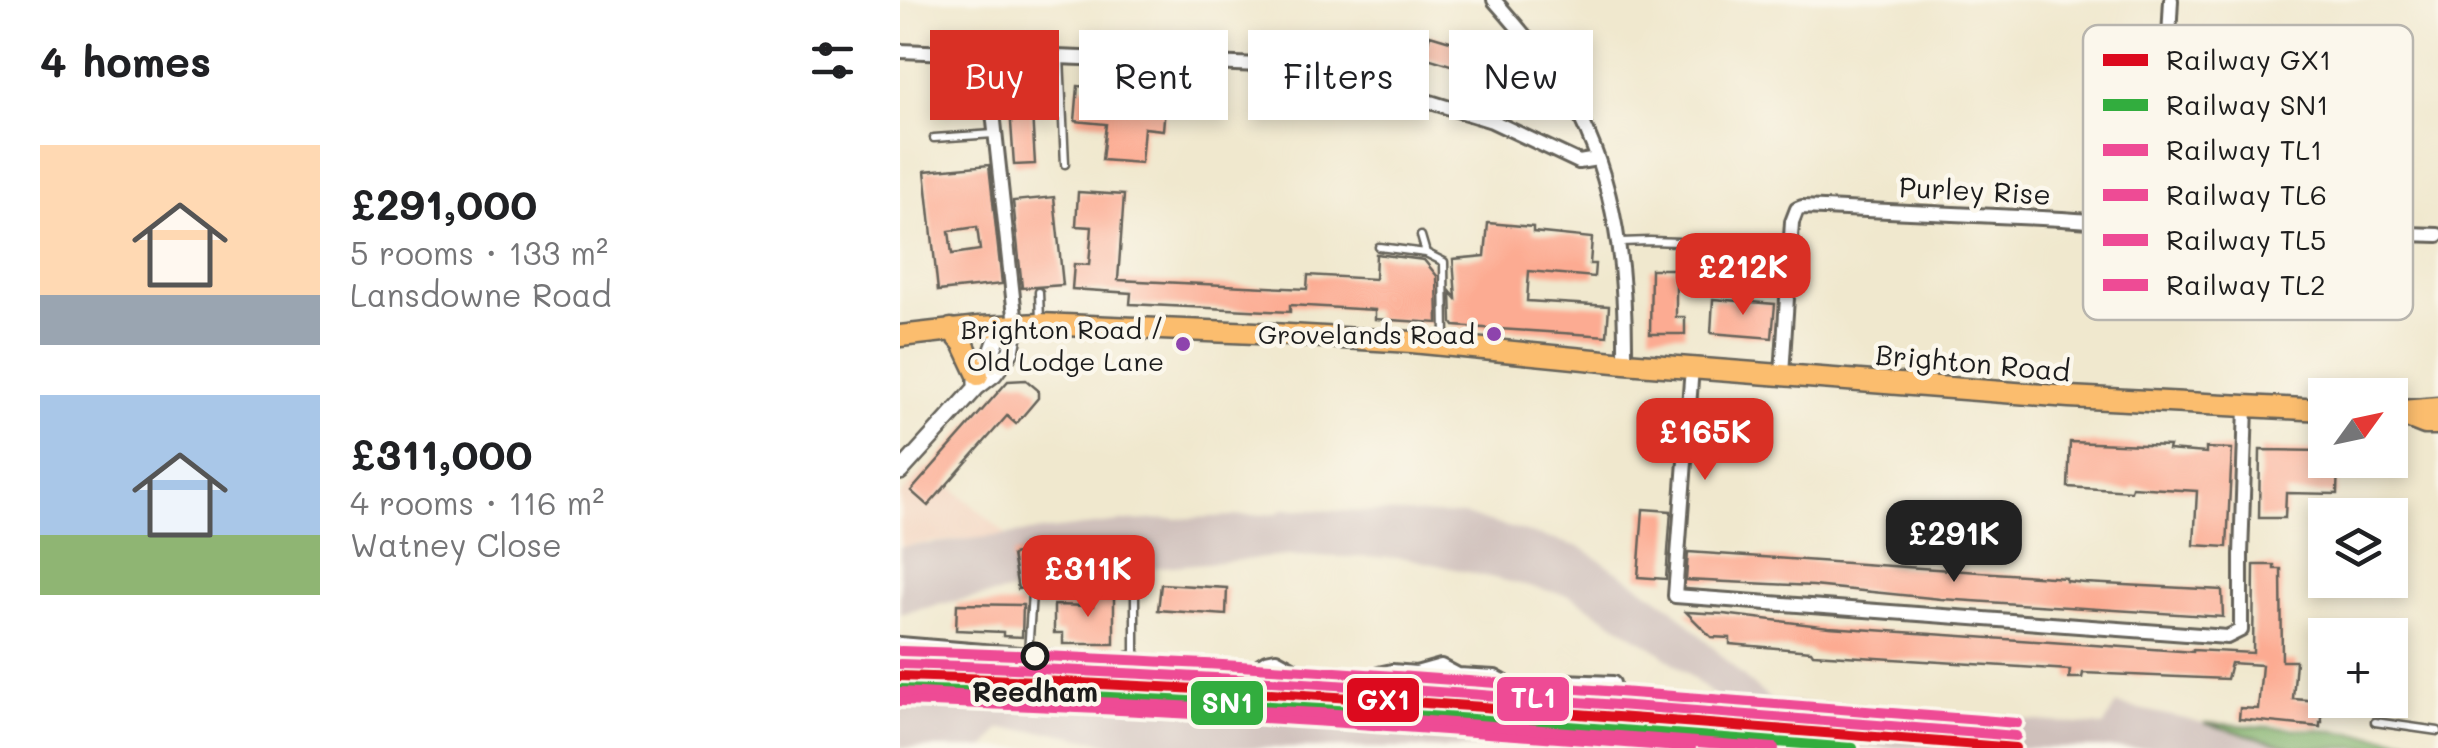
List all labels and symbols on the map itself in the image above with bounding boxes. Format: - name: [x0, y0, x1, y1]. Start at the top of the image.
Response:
- legend: [2083, 25, 2413, 320]
- text: Railway GX1: [2166, 41, 2332, 77]
- text: Railway SN1: [2166, 86, 2329, 122]
- text: Railway TL1: [2166, 131, 2323, 167]
- street label: Purley Rise: [1898, 168, 2052, 212]
- text: Railway TL6: [2166, 176, 2327, 212]
- text: Railway TL5: [2166, 221, 2326, 257]
- pin: £212K: [1673, 233, 1813, 318]
- text: Railway TL2: [2166, 266, 2326, 302]
- place label: Brighton Road / Old Lodge Lane: [961, 312, 1164, 378]
- place label: Grovelands Road: [1258, 317, 1475, 351]
- marker: Grovelands Road: [1484, 324, 1504, 344]
- marker: Brighton Road / Old Lodge Lane: [1173, 334, 1193, 354]
- street label: Brighton Road: [1874, 336, 2072, 388]
- north arrow: [2308, 378, 2408, 478]
- pin: £165K: [1635, 398, 1775, 483]
- pin: £291K: [1884, 500, 2024, 585]
- pin: £311K: [1018, 535, 1158, 620]
- marker: Reedham: [1022, 643, 1048, 669]
- place label: Reedham: [972, 673, 1098, 709]
- line badge: TL1: [1495, 675, 1571, 723]
- line badge: GX1: [1345, 676, 1421, 724]
- line badge: SN1: [1189, 679, 1265, 727]
- text: TL1: [1510, 679, 1556, 715]
- text: GX1: [1356, 681, 1410, 717]
- text: SN1: [1201, 684, 1253, 720]

